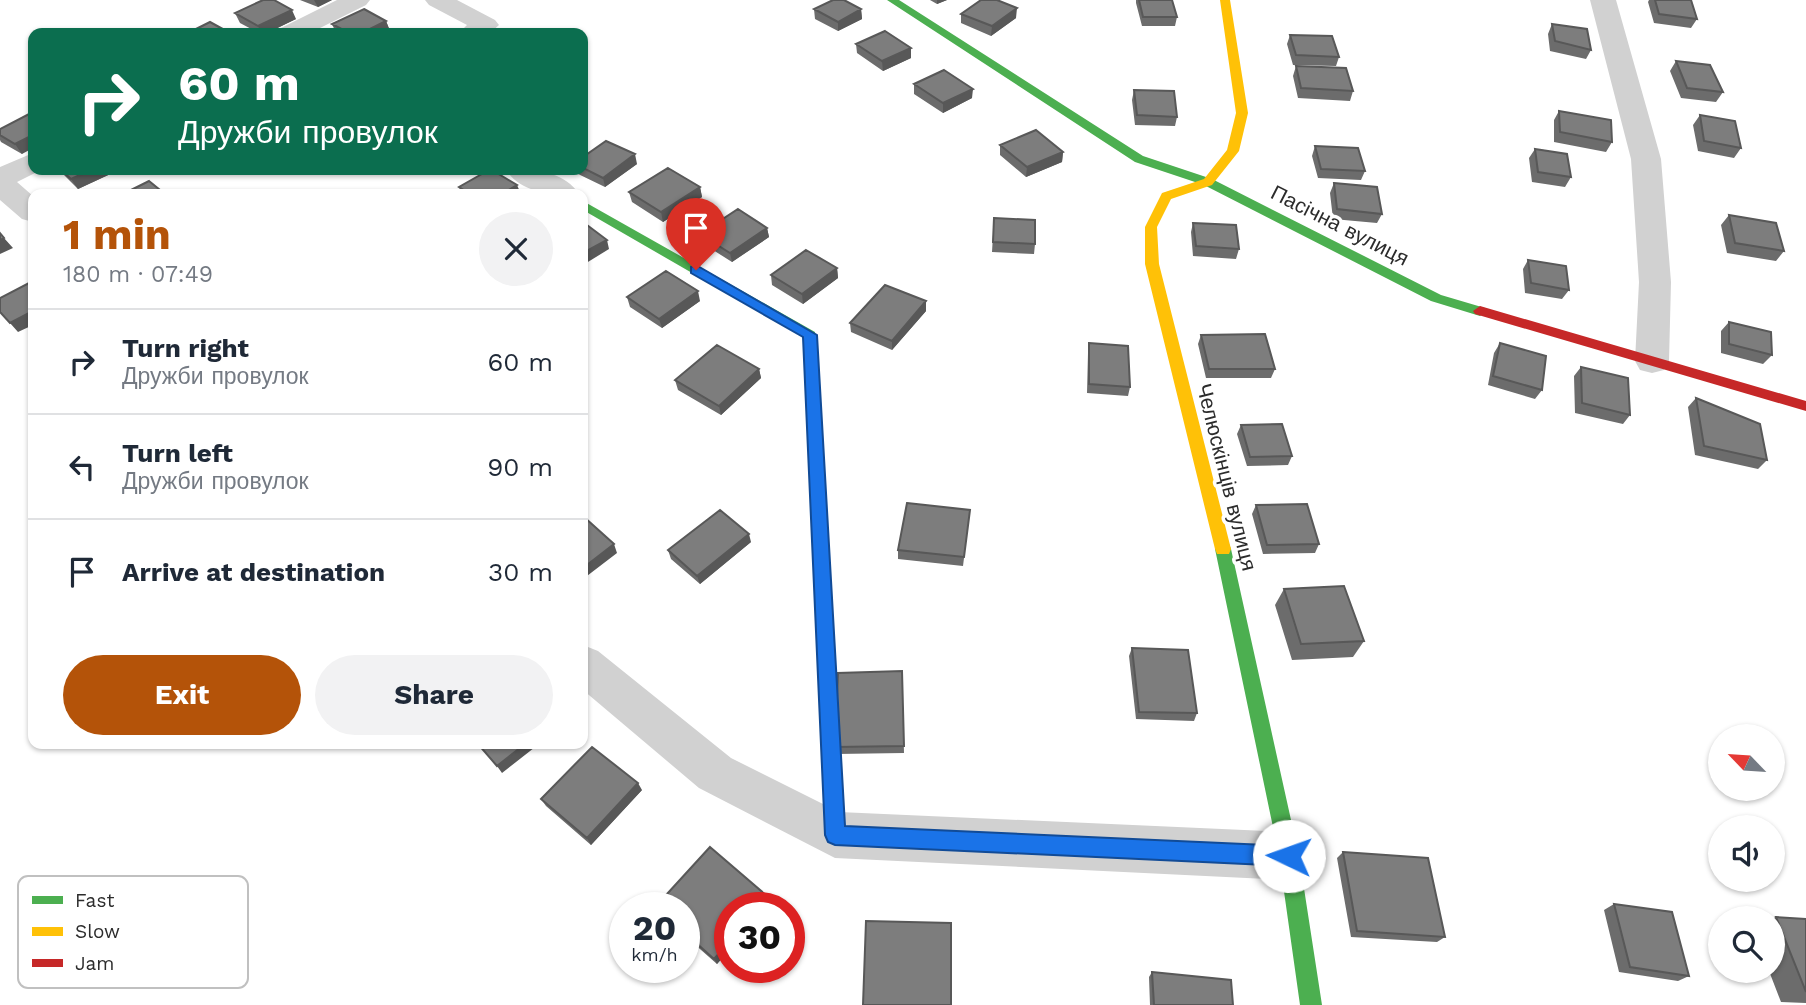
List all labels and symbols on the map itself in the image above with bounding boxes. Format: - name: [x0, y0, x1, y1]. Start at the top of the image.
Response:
- street label: Пасічна вулиця: [1267, 179, 1413, 271]
- pin: [666, 198, 726, 270]
- street label: Челюскінців вулиця: [1192, 381, 1262, 573]
- north arrow: [1708, 724, 1785, 802]
- position arrow: [1252, 819, 1326, 893]
- legend: [18, 876, 248, 988]
- text: Fast: [75, 889, 114, 912]
- speed limit sign: 30: [714, 892, 805, 983]
- text: Slow: [75, 920, 120, 943]
- text: Jam: [75, 952, 114, 975]

